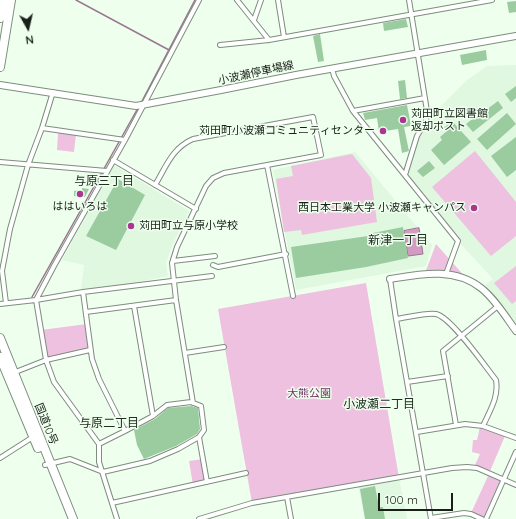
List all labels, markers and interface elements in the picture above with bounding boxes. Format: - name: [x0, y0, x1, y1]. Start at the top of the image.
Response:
- north arrow: [8, 8, 48, 48]
- text: N: [25, 32, 35, 47]
- street label: 小波瀬停車場線: [217, 59, 295, 87]
- place label: 苅田町立図書館 返却ポスト: [411, 107, 488, 133]
- marker: 苅田町立図書館 返却ポスト: [398, 115, 408, 125]
- place label: 苅田町小波瀬コミュニティセンター: [199, 124, 375, 138]
- marker: 苅田町小波瀬コミュニティセンター: [378, 126, 388, 136]
- district label: 与原三丁目: [74, 174, 134, 188]
- marker: ははいろは: [75, 189, 85, 199]
- place label: ははいろは: [53, 200, 107, 214]
- place label: 西日本工業大学 小波瀬キャンパス: [298, 201, 466, 215]
- marker: 西日本工業大学 小波瀬キャンパス: [469, 203, 479, 213]
- place label: 苅田町立与原小学校: [139, 219, 238, 233]
- marker: 苅田町立与原小学校: [126, 221, 136, 231]
- district label: 新津一丁目: [368, 233, 428, 247]
- park label: 大熊公園: [287, 387, 331, 401]
- district label: 小波瀬二丁目: [343, 397, 415, 411]
- street label: 国道10号: [32, 401, 60, 447]
- district label: 与原二丁目: [79, 416, 139, 430]
- scale bar: [380, 485, 455, 511]
- text: 100 m: [385, 492, 418, 507]

